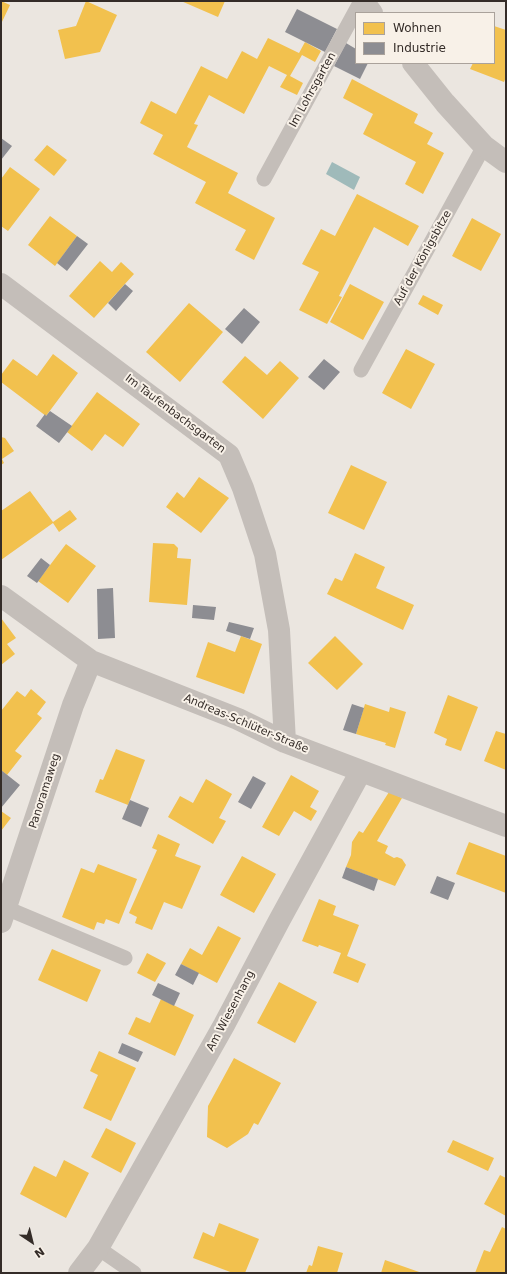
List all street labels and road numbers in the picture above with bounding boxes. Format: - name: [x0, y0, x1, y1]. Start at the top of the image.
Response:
- street label: Im Lohrsgarten: [287, 50, 339, 130]
- street label: Auf der Königsbitze: [391, 208, 455, 308]
- street label: Im Taufenbachsgarten: [122, 372, 228, 456]
- street label: Andreas-Schlüter-Straße: [182, 692, 310, 756]
- street label: Panoramaweg: [27, 752, 63, 830]
- street label: Am Wiesenhang: [204, 968, 258, 1054]

